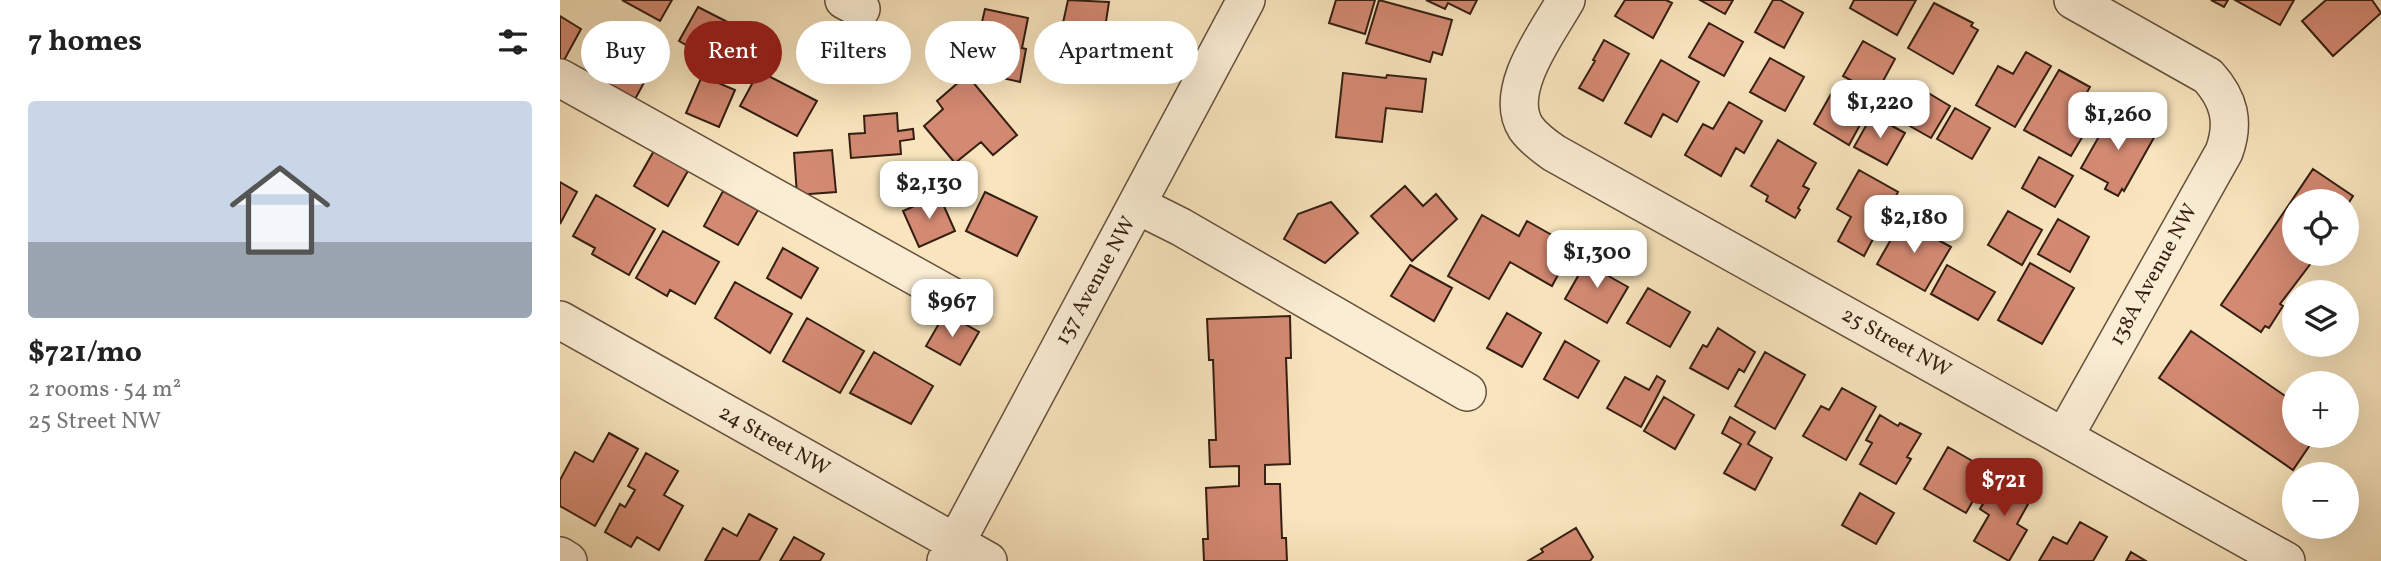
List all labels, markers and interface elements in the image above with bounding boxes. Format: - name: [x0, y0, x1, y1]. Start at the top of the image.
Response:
- text: 7 homes: [28, 21, 142, 63]
- chip: Buy: [581, 21, 670, 84]
- chip: Rent: [684, 21, 782, 84]
- chip: Filters: [796, 21, 911, 84]
- chip: New: [925, 21, 1020, 84]
- chip: Apartment: [1034, 21, 1198, 84]
- icon: filters: [494, 23, 532, 61]
- pin: $1,220: [1823, 80, 1937, 140]
- text: $1,220: [1847, 87, 1913, 119]
- pin: $1,260: [2061, 92, 2175, 152]
- text: $1,260: [2084, 99, 2152, 131]
- icon: home: [217, 147, 343, 273]
- pin: $2,130: [872, 162, 986, 221]
- text: $2,130: [896, 168, 962, 200]
- map controls: [2282, 189, 2359, 539]
- button: locate: [2282, 189, 2359, 266]
- pin: $2,180: [1857, 196, 1971, 255]
- street label: 138A Avenue NW: [2103, 199, 2205, 351]
- text: $2,180: [1880, 202, 1948, 234]
- street label: 137 Avenue NW: [1049, 212, 1143, 350]
- pin: $1,300: [1540, 230, 1654, 290]
- text: $1,300: [1563, 237, 1631, 269]
- pin: $967: [911, 280, 993, 339]
- button: layers: [2282, 280, 2359, 357]
- text: $967: [927, 286, 977, 318]
- street label: 25 Street NW: [1836, 301, 1956, 385]
- text: $721/mo: [28, 332, 142, 374]
- button: +: [2282, 371, 2359, 448]
- text: 2 rooms · 54 m²: [28, 374, 181, 406]
- street label: 24 Street NW: [713, 398, 835, 484]
- text: 25 Street NW: [28, 406, 161, 438]
- pin: $721: [1963, 458, 2045, 518]
- button: −: [2282, 462, 2359, 539]
- text: $721: [1982, 465, 2026, 497]

